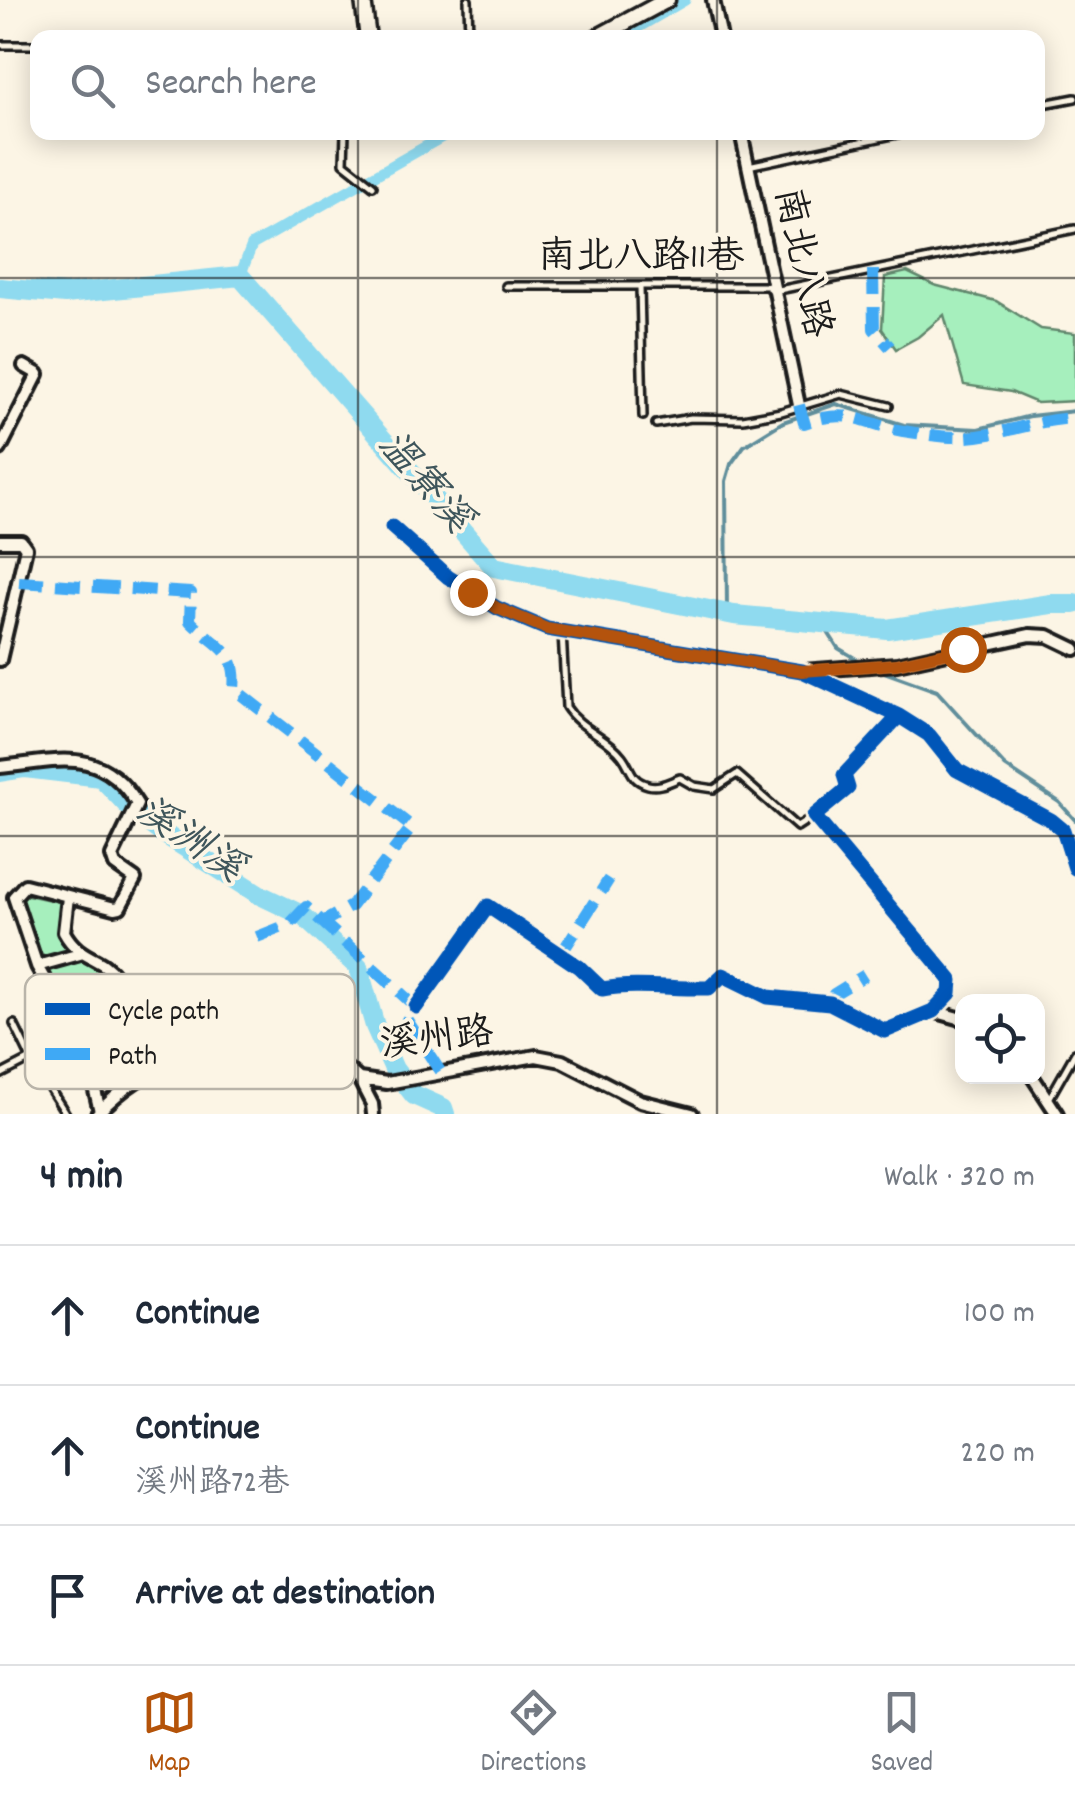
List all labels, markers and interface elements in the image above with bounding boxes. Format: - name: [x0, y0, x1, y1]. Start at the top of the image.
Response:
- search box: [30, 30, 1045, 140]
- icon: search: [65, 58, 120, 113]
- text: Search here: [145, 58, 317, 113]
- street label: 南北八路: [757, 183, 843, 343]
- street label: 南北八路11巷: [538, 232, 744, 287]
- water label: 溫寮溪: [361, 420, 484, 549]
- route end: [450, 570, 496, 616]
- route start: [941, 627, 987, 673]
- water label: 溪洲溪: [122, 785, 255, 900]
- legend: [25, 974, 355, 1089]
- text: Cycle path: [108, 994, 219, 1034]
- map controls: [955, 994, 1045, 1084]
- button: locate: [955, 994, 1045, 1084]
- street label: 溪州路: [377, 1007, 497, 1075]
- text: Path: [108, 1039, 157, 1079]
- text: 4 min: [40, 1149, 123, 1209]
- text: Walk · 320 m: [884, 1156, 1035, 1202]
- icon: ahead: [40, 1288, 95, 1343]
- text: Continue: [135, 1288, 260, 1343]
- text: 100 m: [964, 1292, 1035, 1338]
- text: Continue: [135, 1403, 260, 1458]
- icon: ahead: [40, 1428, 95, 1483]
- text: 220 m: [960, 1432, 1035, 1478]
- text: 溪州路72巷: [135, 1462, 289, 1508]
- icon: arrive: [40, 1568, 95, 1623]
- text: Arrive at destination: [135, 1568, 435, 1623]
- tab: Map: [142, 1685, 197, 1785]
- tab: Directions: [481, 1685, 587, 1785]
- tab: Saved: [871, 1685, 933, 1785]

